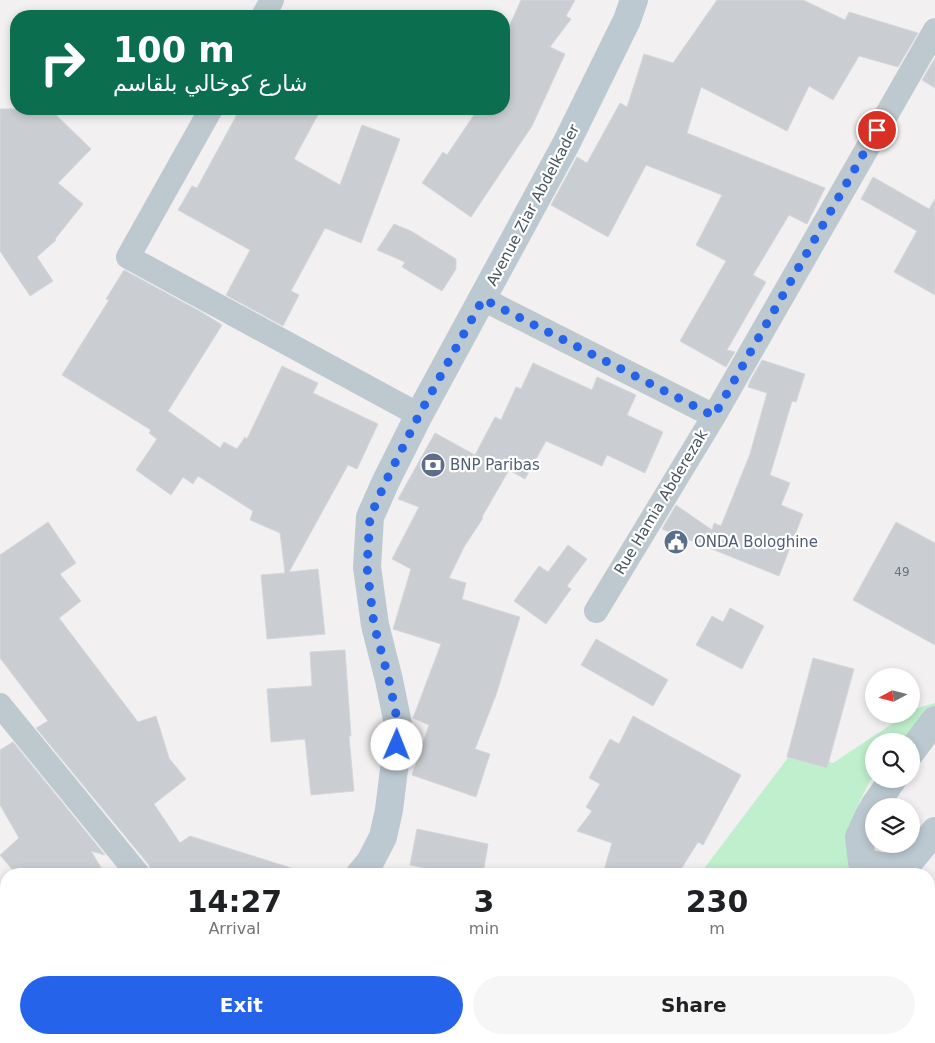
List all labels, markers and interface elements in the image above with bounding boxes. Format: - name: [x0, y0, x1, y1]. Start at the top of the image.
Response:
- icon: right: [30, 30, 95, 95]
- text: 100 m: [113, 30, 235, 70]
- text: شارع كوخالي بلقاسم: [113, 71, 307, 96]
- pin: [856, 109, 898, 151]
- icon: arrive: [863, 116, 891, 144]
- street label: Avenue Ziar Abdelkader: [483, 120, 584, 289]
- street label: Rue Hamia Abderezak: [611, 426, 712, 578]
- bank icon: BNP Paribas: [420, 452, 446, 478]
- place label: BNP Paribas: [450, 456, 540, 474]
- public building icon: ONDA Bologhine: [663, 529, 689, 555]
- place label: ONDA Bologhine: [694, 533, 818, 551]
- house number: 49: [894, 565, 910, 579]
- north arrow: [865, 668, 920, 722]
- map controls: [865, 668, 920, 853]
- position arrow: [370, 718, 422, 770]
- button: search: [865, 733, 920, 788]
- button: layers: [865, 798, 920, 853]
- text: 14:27: [187, 884, 282, 919]
- text: 3: [473, 884, 494, 919]
- text: 230: [686, 884, 748, 919]
- text: Arrival: [208, 919, 260, 938]
- text: min: [469, 919, 499, 938]
- text: m: [709, 919, 725, 938]
- button: Exit: [20, 976, 463, 1034]
- button: Share: [473, 976, 915, 1034]

